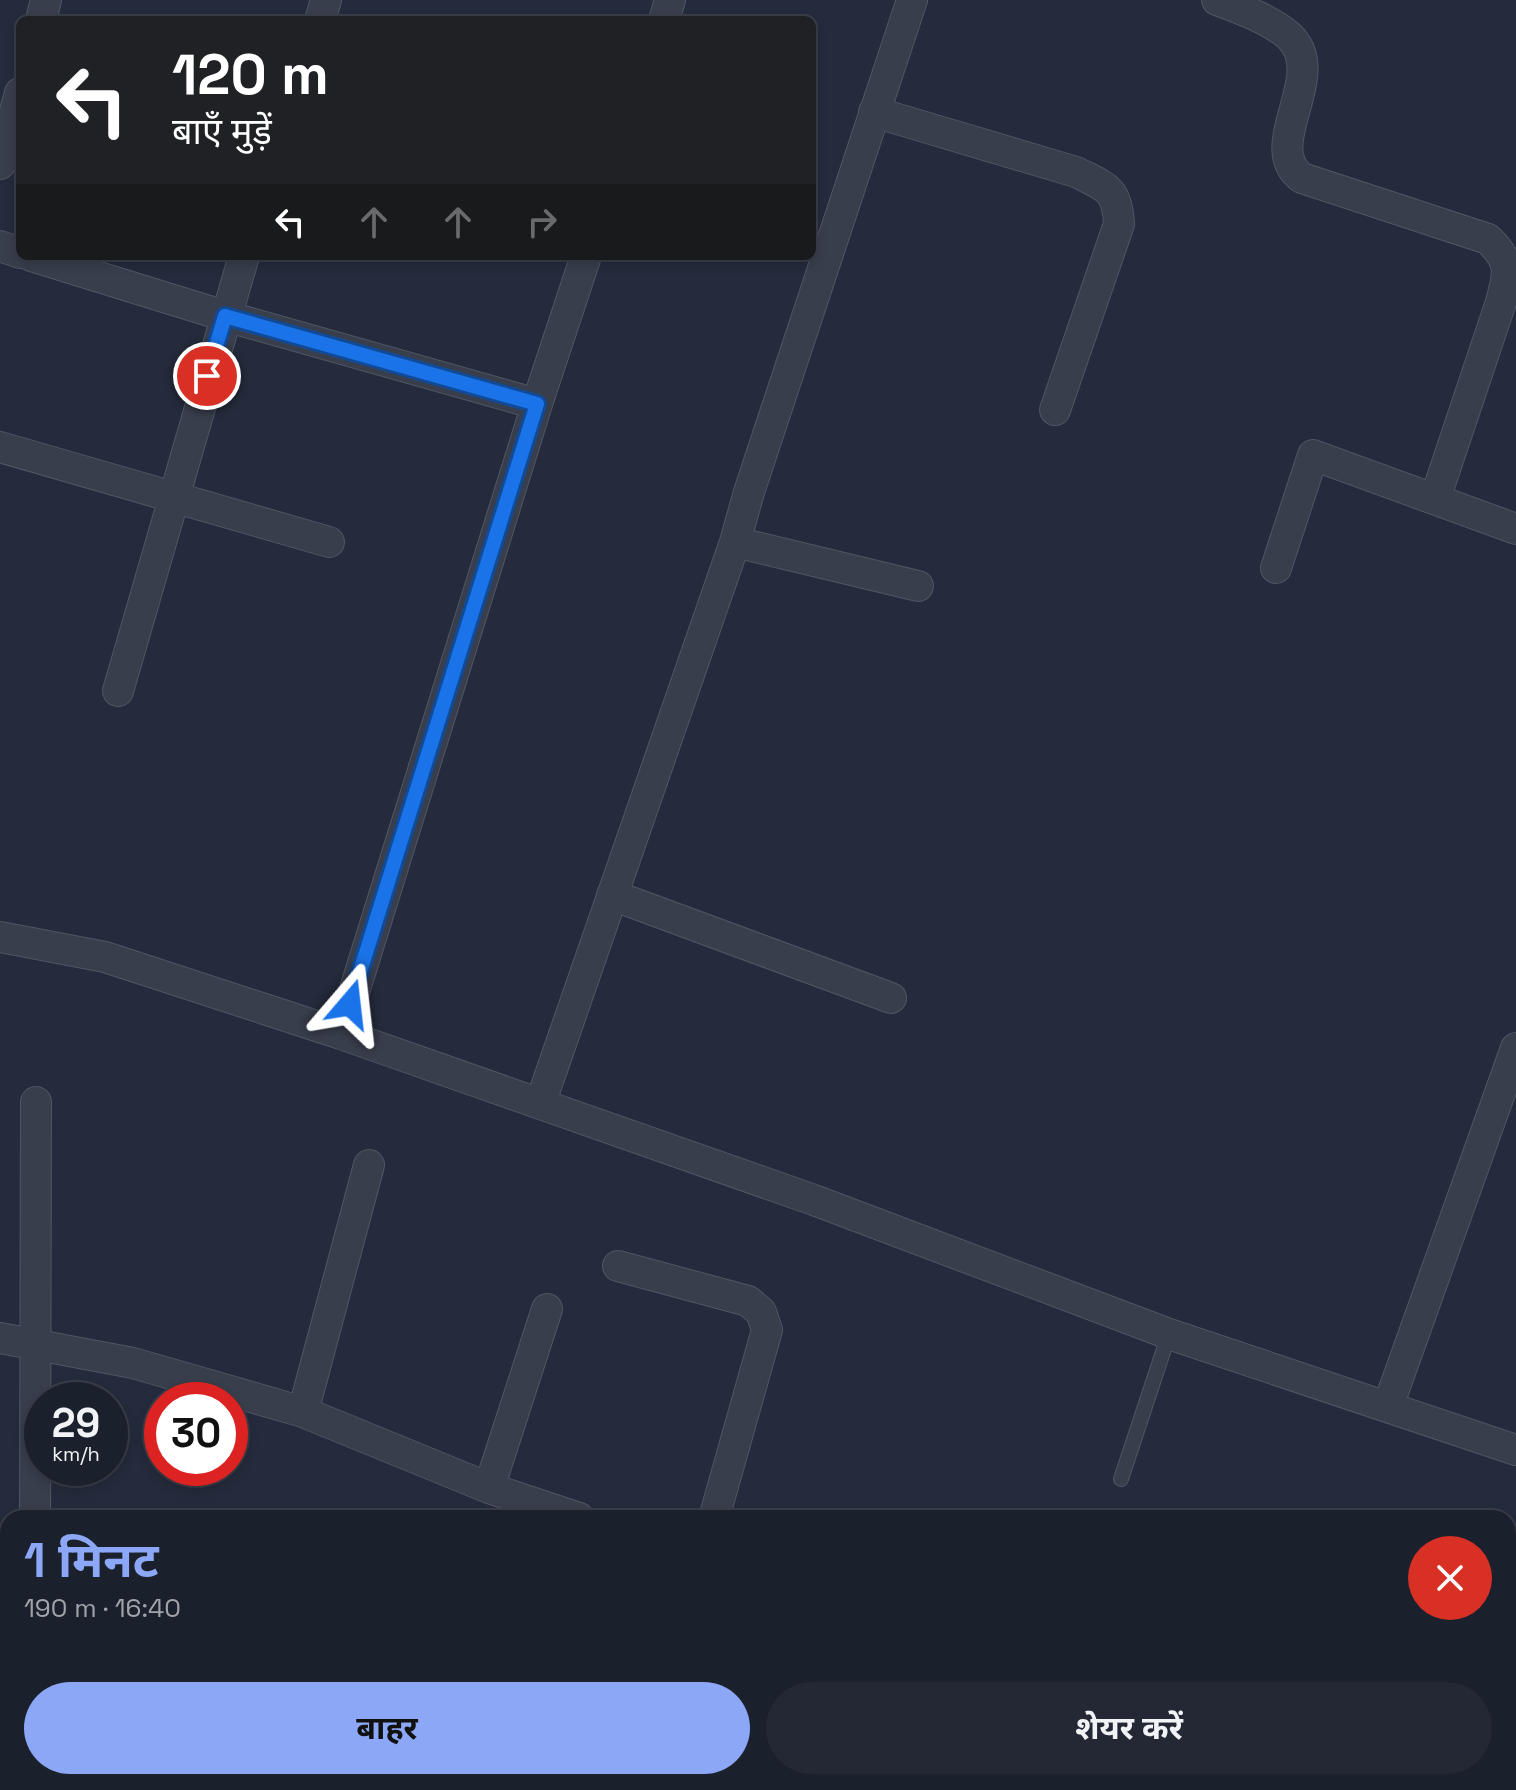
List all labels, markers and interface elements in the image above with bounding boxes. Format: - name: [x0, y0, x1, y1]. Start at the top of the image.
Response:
- text: 120 m: [172, 39, 329, 110]
- icon: left: [40, 48, 144, 152]
- text: बाएँ मुड़ें: [172, 109, 272, 155]
- icon: left: [268, 200, 312, 244]
- icon: ahead: [352, 200, 396, 244]
- icon: ahead: [436, 200, 480, 244]
- icon: right: [520, 200, 564, 244]
- pin: [173, 342, 241, 410]
- icon: arrive: [185, 354, 229, 398]
- position arrow: [308, 962, 392, 1046]
- speed limit sign: 30: [144, 1382, 248, 1486]
- text: 29: [52, 1398, 100, 1449]
- text: km/h: [52, 1441, 100, 1467]
- text: 1 मिनट: [24, 1530, 159, 1591]
- button: close: [1408, 1536, 1492, 1620]
- text: 190 m · 16:40: [24, 1591, 181, 1625]
- button: बाहर: [24, 1682, 750, 1774]
- button: शेयर करें: [766, 1682, 1492, 1774]

